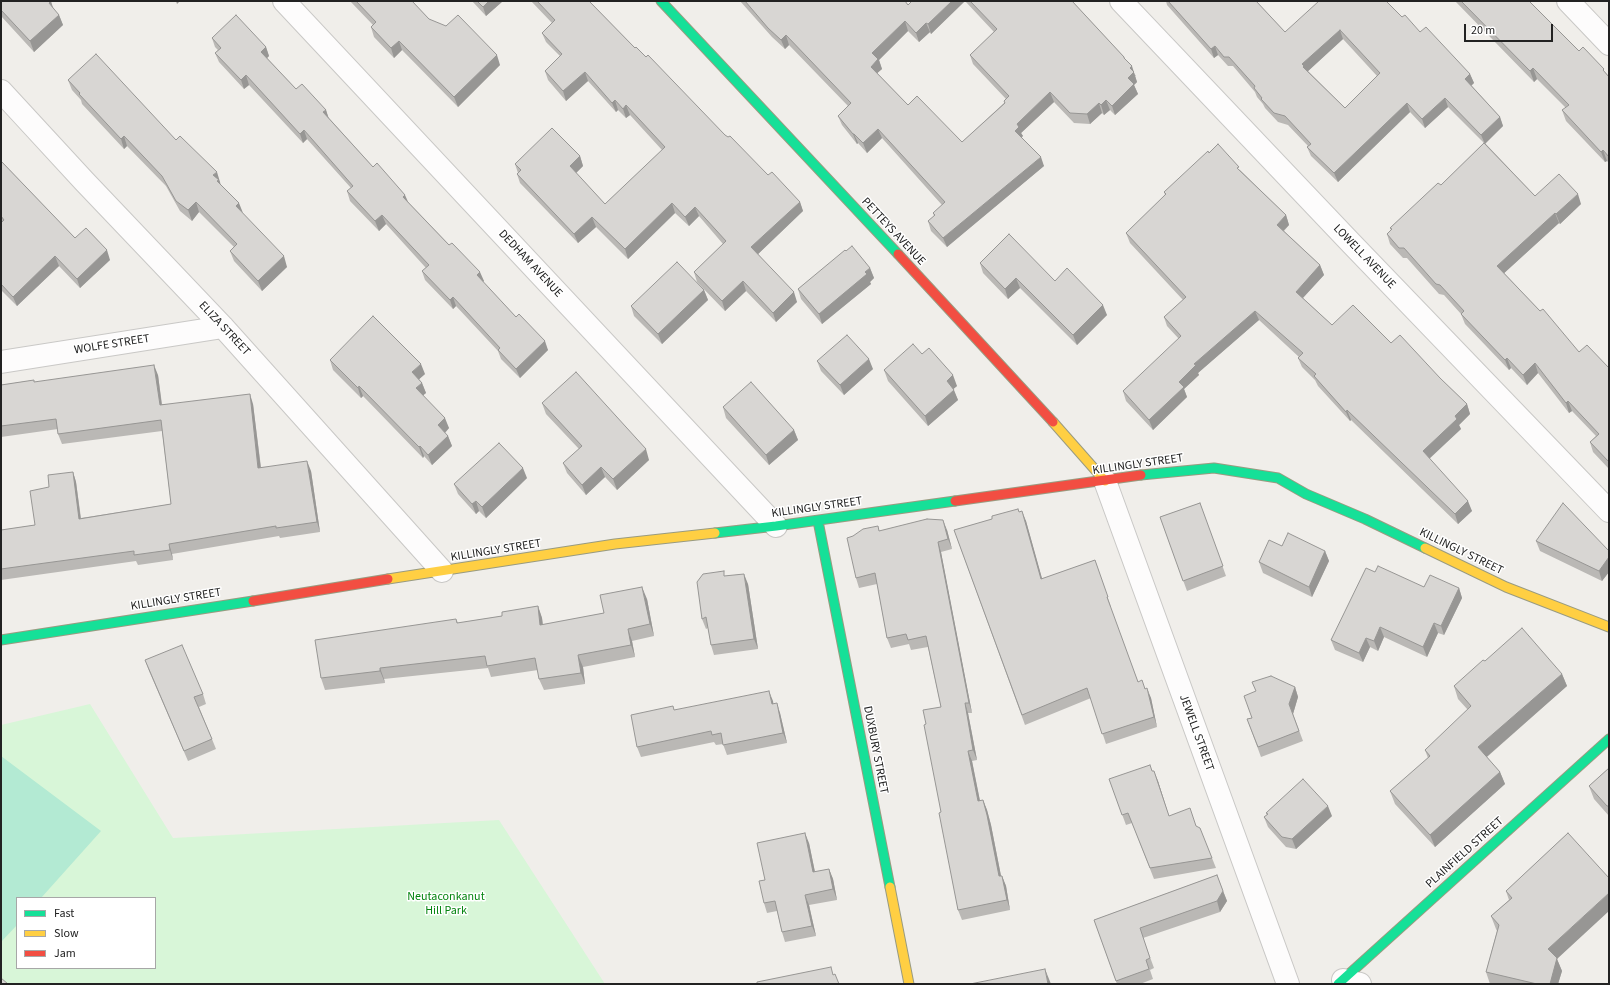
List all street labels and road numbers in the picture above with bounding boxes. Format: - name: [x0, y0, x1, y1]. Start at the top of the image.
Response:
- street label: PETTEYS AVENUE: [858, 195, 928, 269]
- street label: LOWELL AVENUE: [1330, 222, 1398, 292]
- street label: DEDHAM AVENUE: [495, 227, 565, 301]
- street label: ELIZA STREET: [195, 299, 253, 359]
- street label: WOLFE STREET: [73, 332, 151, 358]
- street label: KILLINGLY STREET: [1092, 451, 1184, 479]
- street label: KILLINGLY STREET: [771, 494, 863, 522]
- street label: KILLINGLY STREET: [1417, 525, 1505, 579]
- street label: KILLINGLY STREET: [450, 537, 542, 565]
- street label: KILLINGLY STREET: [130, 586, 222, 614]
- street label: JEWELL STREET: [1175, 693, 1217, 773]
- street label: DUXBURY STREET: [859, 705, 891, 795]
- street label: PLAINFIELD STREET: [1423, 814, 1507, 892]

